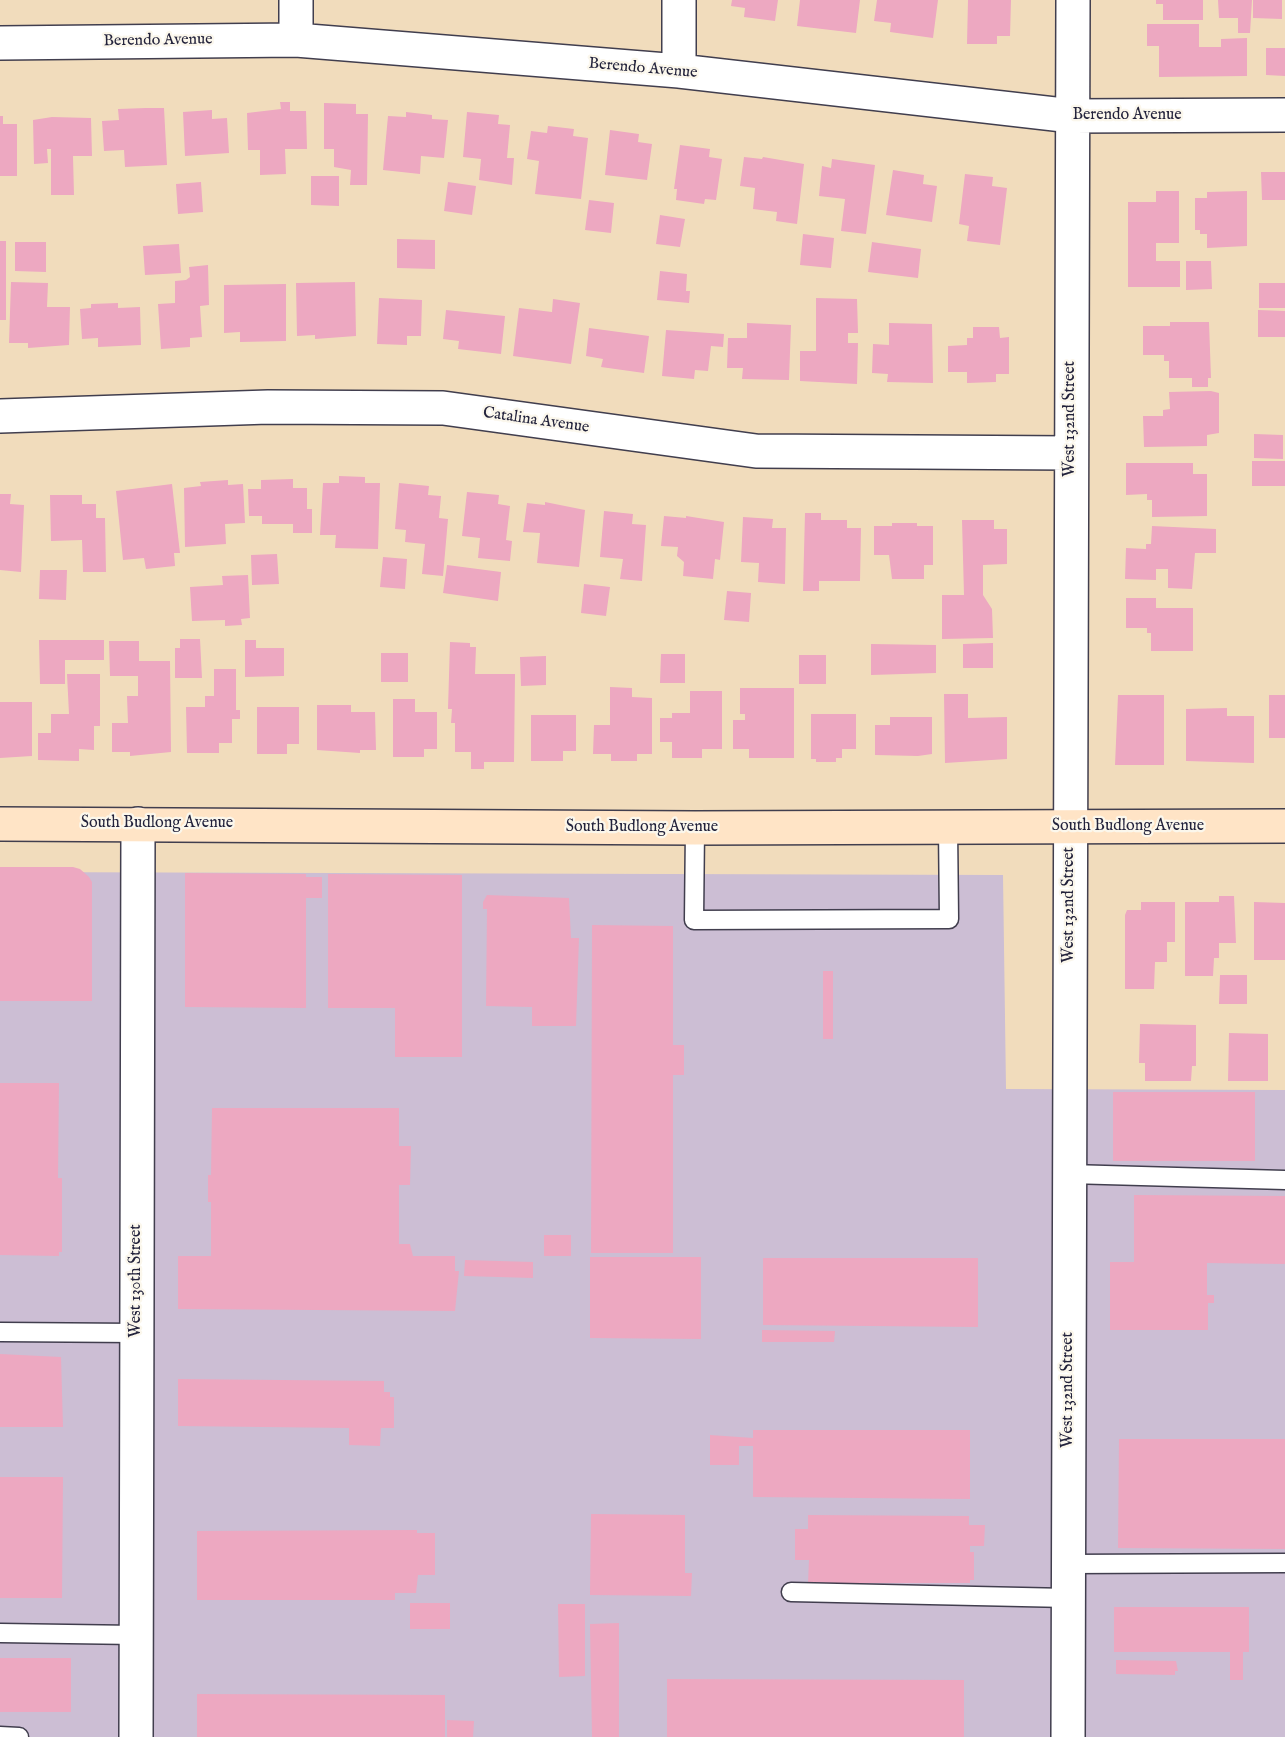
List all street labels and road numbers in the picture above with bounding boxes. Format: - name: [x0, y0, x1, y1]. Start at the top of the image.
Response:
- street label: Berendo Avenue: [103, 30, 213, 52]
- street label: Berendo Avenue: [588, 55, 698, 83]
- street label: Berendo Avenue: [1072, 106, 1182, 126]
- street label: West 132nd Street: [1061, 361, 1081, 477]
- street label: Catalina Avenue: [482, 404, 590, 438]
- street label: South Budlong Avenue: [81, 814, 233, 834]
- street label: South Budlong Avenue: [1052, 817, 1204, 837]
- street label: South Budlong Avenue: [566, 818, 718, 838]
- street label: West 132nd Street: [1060, 847, 1080, 963]
- street label: West 130th Street: [127, 1224, 147, 1338]
- street label: West 132nd Street: [1059, 1332, 1079, 1448]

